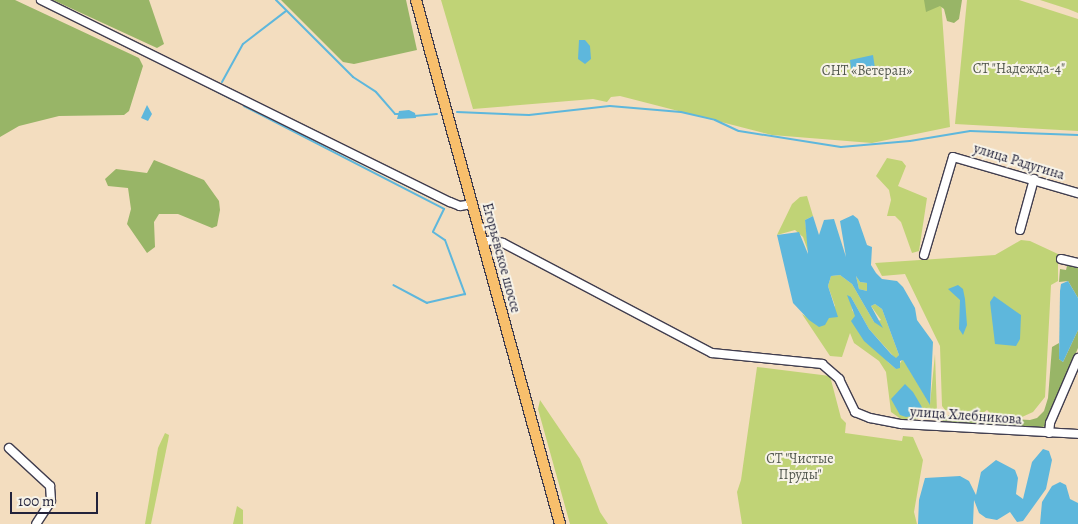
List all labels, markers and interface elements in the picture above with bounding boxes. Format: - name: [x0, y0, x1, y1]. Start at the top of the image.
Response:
- park label: СТ "Надежда-4": [973, 61, 1065, 77]
- park label: СНТ «Ветеран»: [822, 63, 912, 79]
- street label: улица Радугина: [971, 140, 1067, 184]
- street label: Егорьевское шоссе: [478, 201, 524, 315]
- street label: улица Хлебникова: [910, 404, 1022, 428]
- park label: СТ "Чистые Пруды": [766, 451, 834, 484]
- scale bar: [12, 482, 100, 514]
- text: 100 m: [18, 491, 55, 511]

